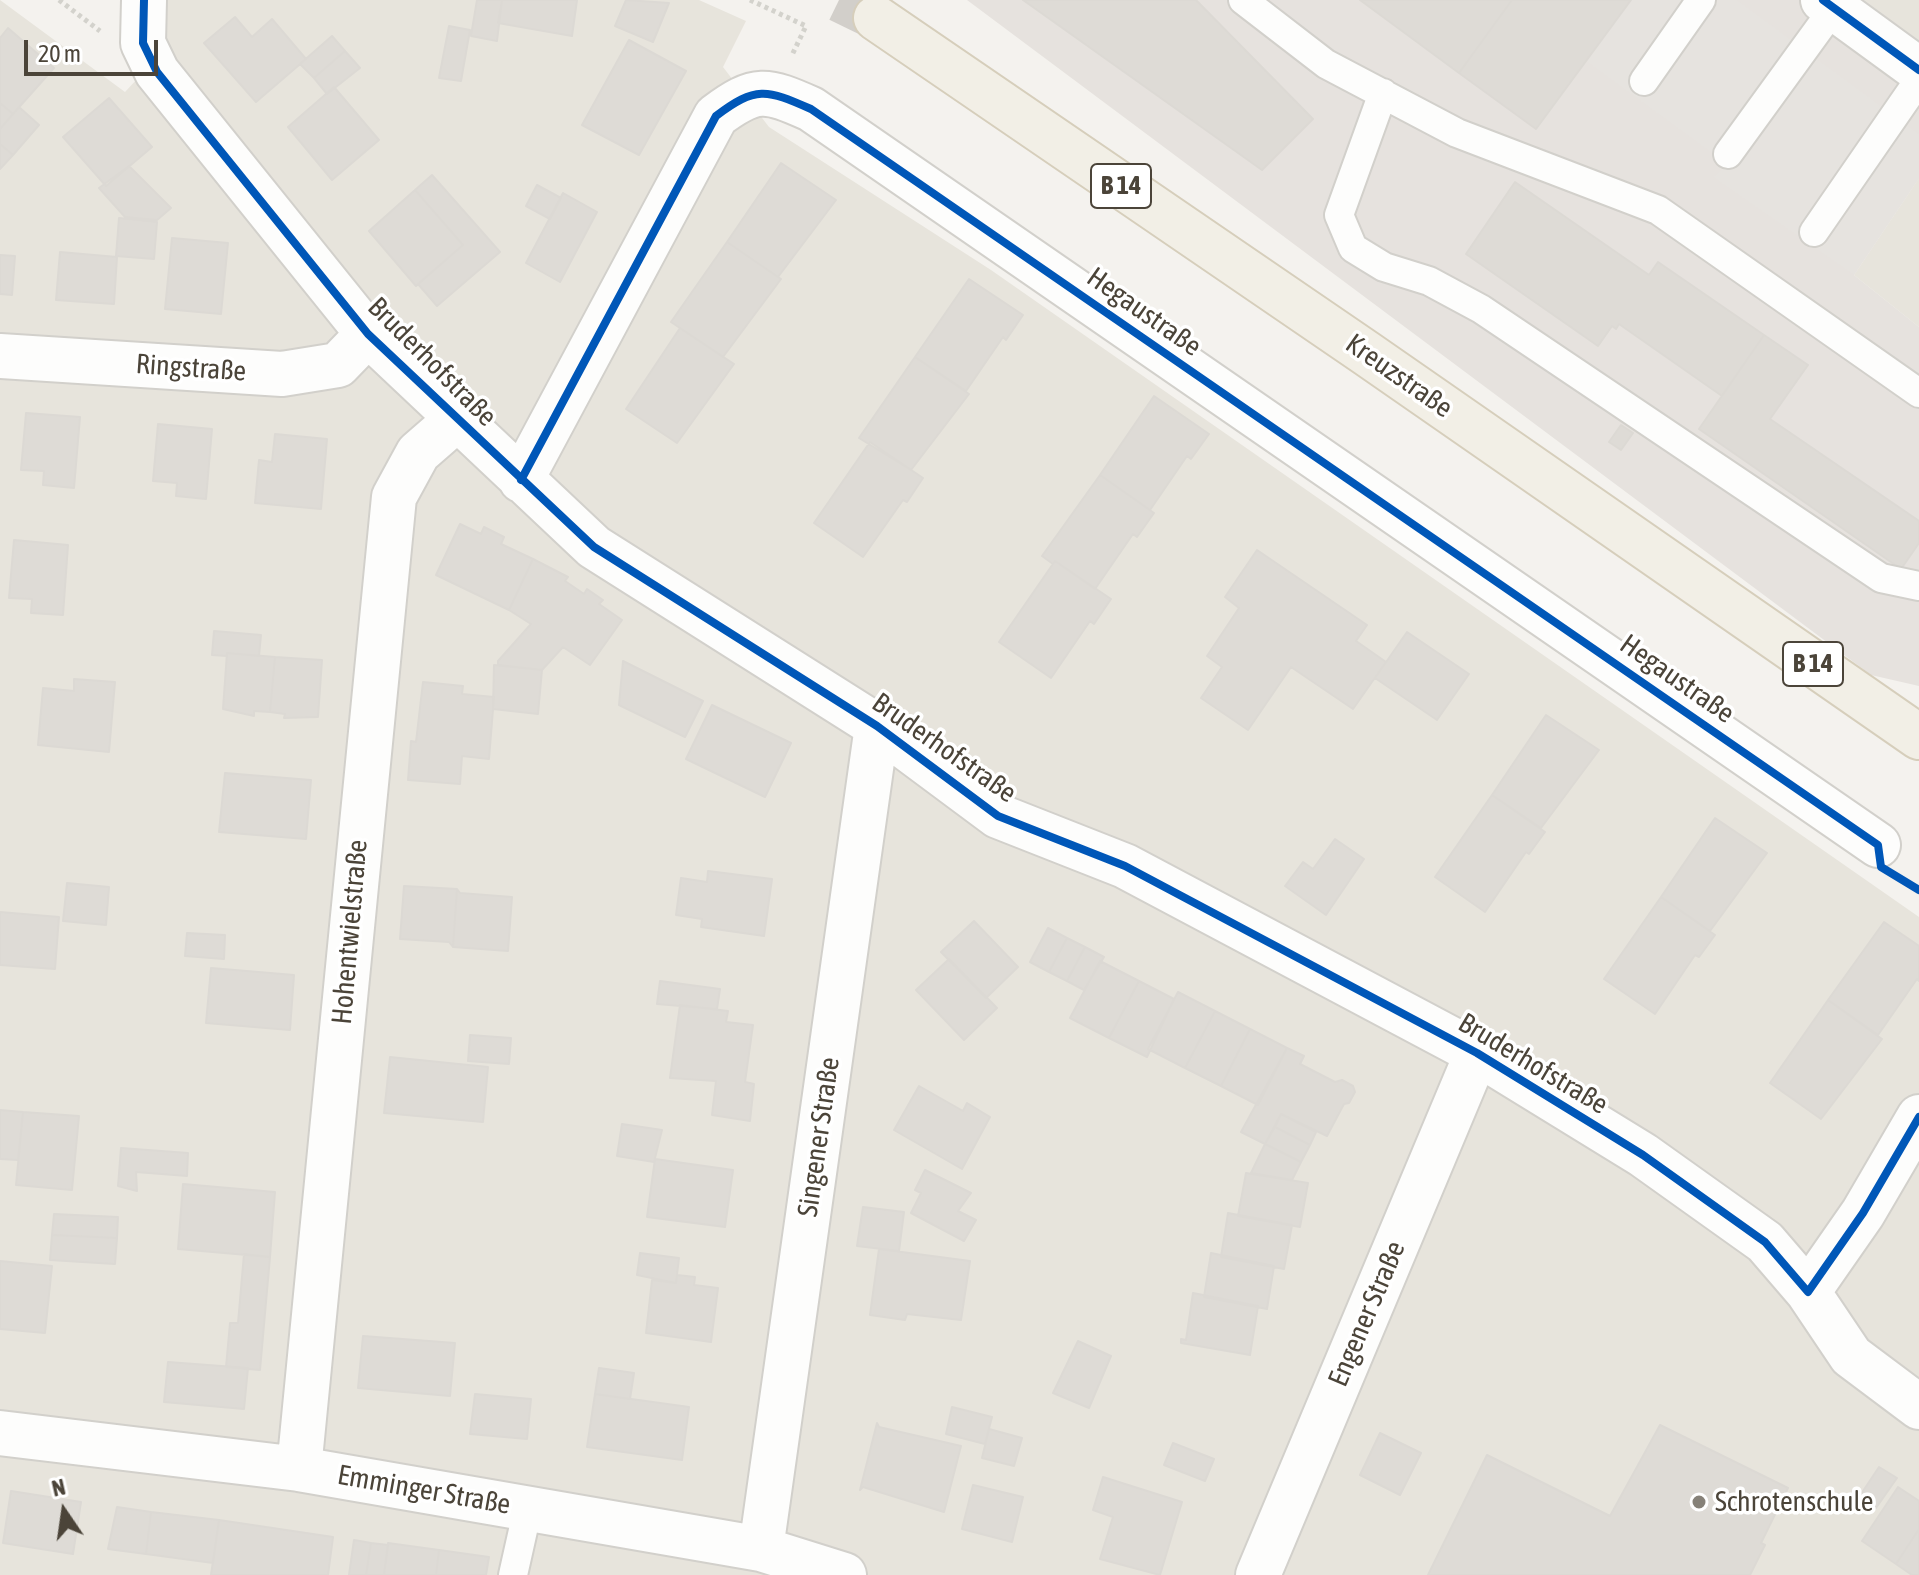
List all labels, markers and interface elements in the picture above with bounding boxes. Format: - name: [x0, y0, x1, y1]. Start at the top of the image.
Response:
- scale bar: [28, 24, 162, 74]
- text: 20 m: [38, 40, 81, 67]
- road number: B 14: [1091, 164, 1151, 208]
- street label: Hegaustraße: [1080, 261, 1208, 363]
- street label: Bruderhofstraße: [361, 291, 503, 433]
- street label: Kreuzstraße: [1339, 327, 1459, 425]
- street label: Ringstraße: [135, 347, 247, 389]
- street label: Hegaustraße: [1613, 628, 1741, 730]
- road number: B 14: [1783, 642, 1843, 686]
- street label: Bruderhofstraße: [865, 686, 1023, 810]
- street label: Hohentwielstraße: [325, 838, 375, 1026]
- street label: Bruderhofstraße: [1452, 1006, 1614, 1122]
- street label: Singener Straße: [791, 1055, 847, 1219]
- street label: Engener Straße: [1321, 1236, 1413, 1392]
- street label: Emminger Straße: [335, 1458, 513, 1522]
- north arrow: [24, 1471, 104, 1551]
- text: N: [49, 1473, 68, 1502]
- place label: Schrotenschule: [1715, 1485, 1873, 1519]
- marker: Schrotenschule: [1690, 1493, 1708, 1511]

